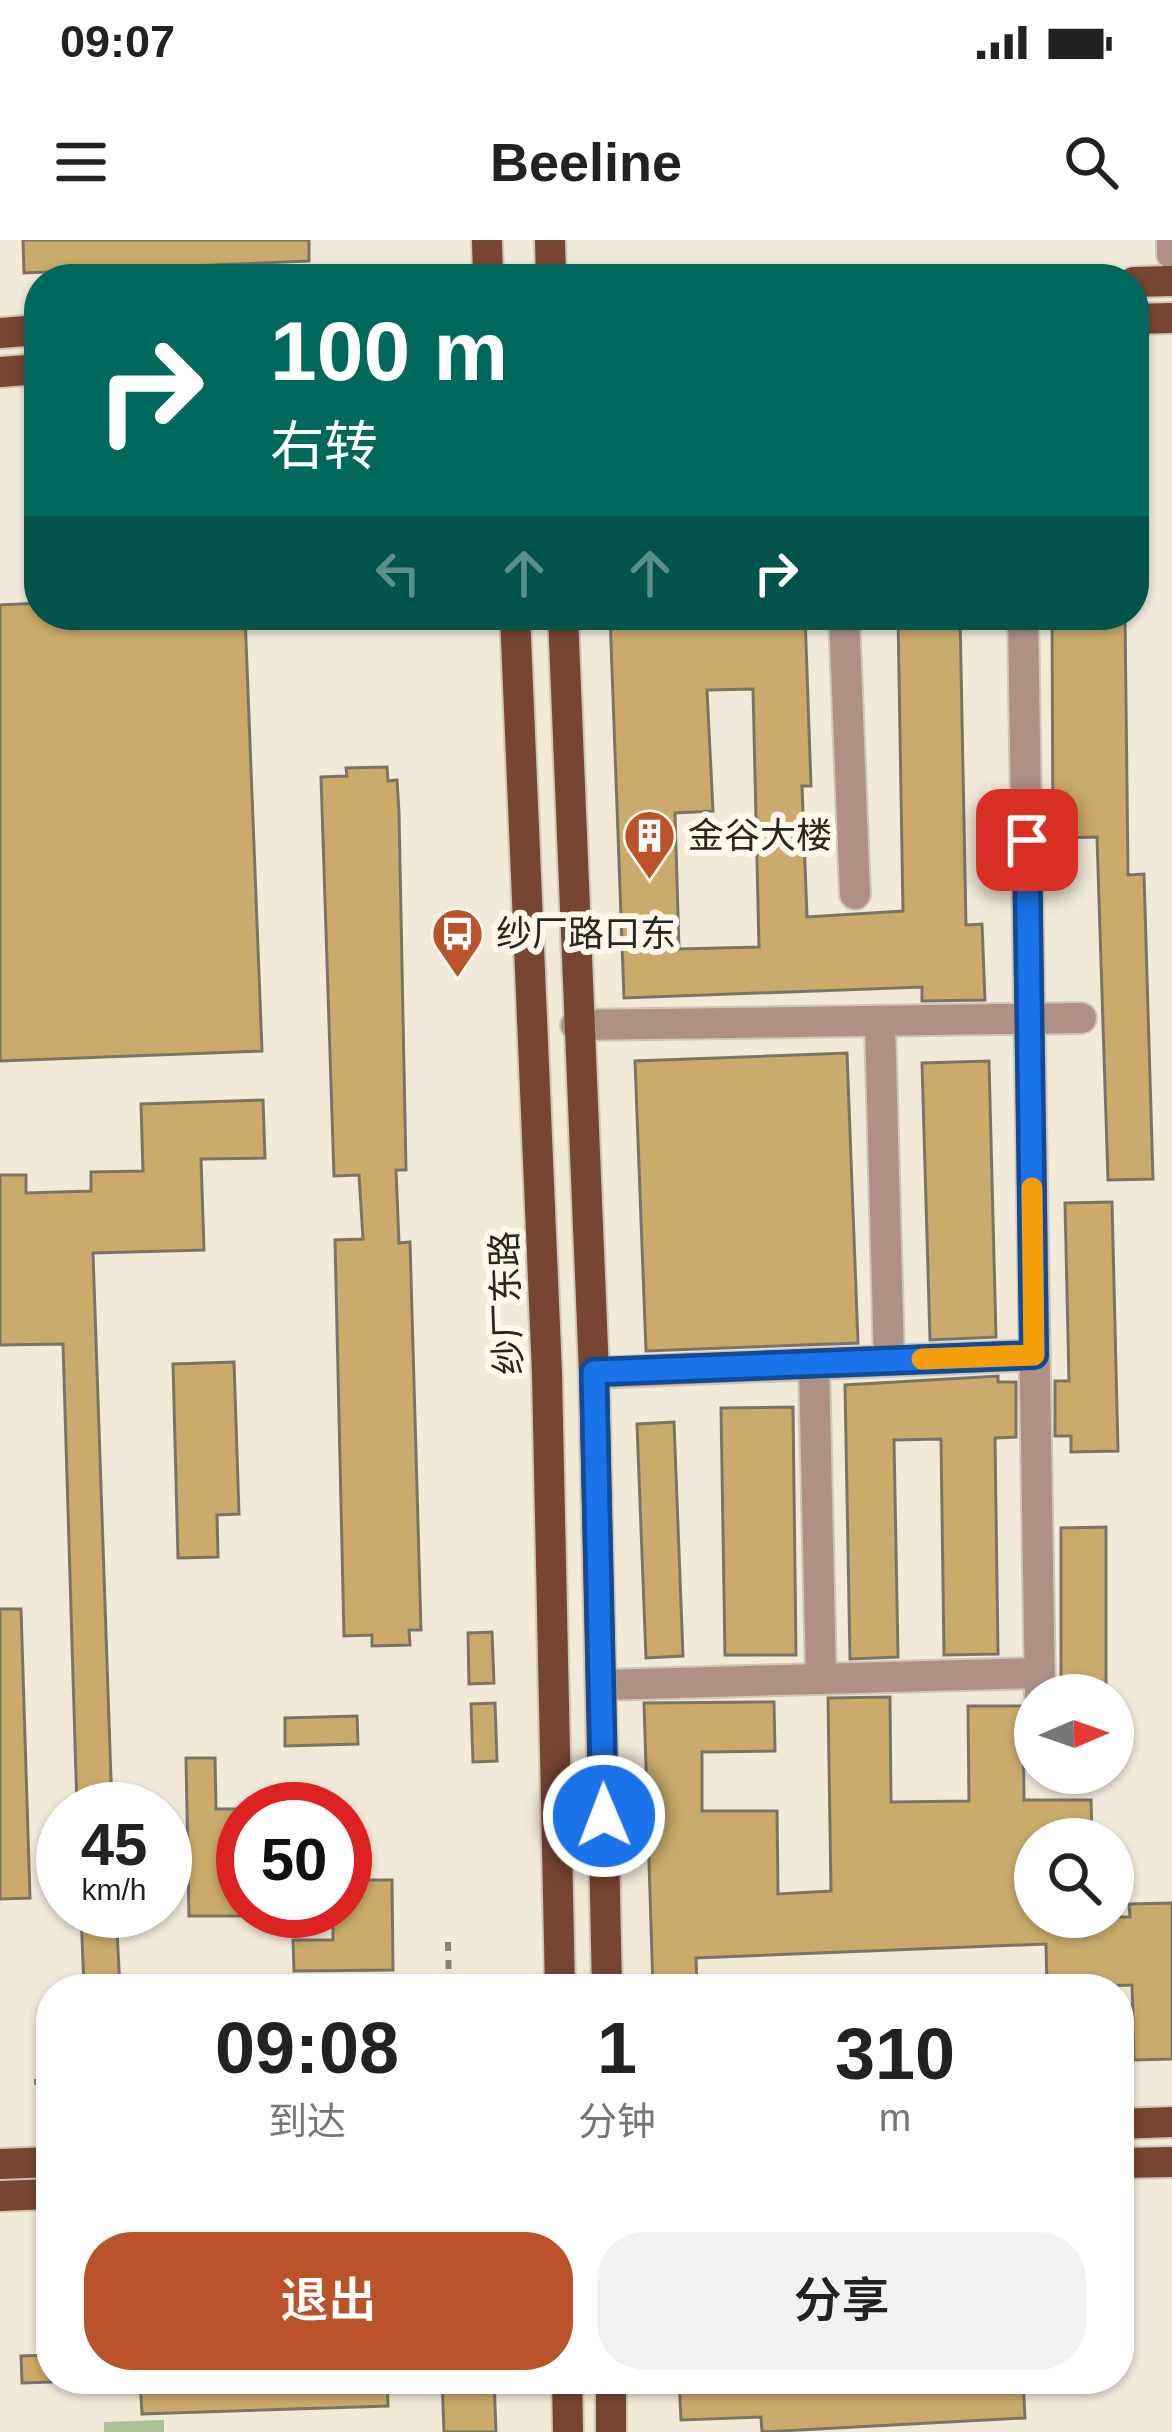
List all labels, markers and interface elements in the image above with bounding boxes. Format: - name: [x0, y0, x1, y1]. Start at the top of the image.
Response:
- text: 09:07: [60, 16, 175, 67]
- icon: menu: [48, 129, 114, 195]
- icon: search: [1058, 129, 1124, 195]
- text: Beeline: [490, 132, 682, 192]
- text: 100 m: [270, 304, 508, 398]
- icon: right: [72, 312, 228, 468]
- text: 右转: [270, 416, 378, 476]
- icon: left: [365, 540, 431, 606]
- icon: ahead: [491, 540, 557, 606]
- icon: ahead: [617, 540, 683, 606]
- icon: right: [743, 540, 809, 606]
- pin: [976, 789, 1078, 891]
- building icon: 金谷大楼: [621, 807, 677, 881]
- icon: arrive: [994, 807, 1060, 873]
- place label: 金谷大楼: [688, 815, 832, 856]
- bus stop icon: 纱厂路口东: [429, 905, 485, 979]
- place label: 纱厂路口东: [496, 913, 676, 954]
- street label: 纱厂东路: [483, 1230, 530, 1376]
- north arrow: [1014, 1674, 1134, 1794]
- map controls: [1014, 1674, 1134, 1938]
- position arrow: [541, 1753, 667, 1879]
- speed limit sign: 50: [216, 1782, 372, 1938]
- text: 45: [81, 1811, 147, 1878]
- button: search: [1014, 1818, 1134, 1938]
- text: km/h: [81, 1873, 147, 1906]
- text: 09:08: [215, 2008, 399, 2088]
- text: 1: [597, 2008, 637, 2088]
- text: 310: [835, 2014, 955, 2094]
- text: m: [879, 2096, 911, 2139]
- text: 到达: [268, 2100, 346, 2143]
- text: 分钟: [578, 2100, 656, 2143]
- button: 退出: [84, 2232, 573, 2370]
- button: 分享: [597, 2232, 1086, 2370]

